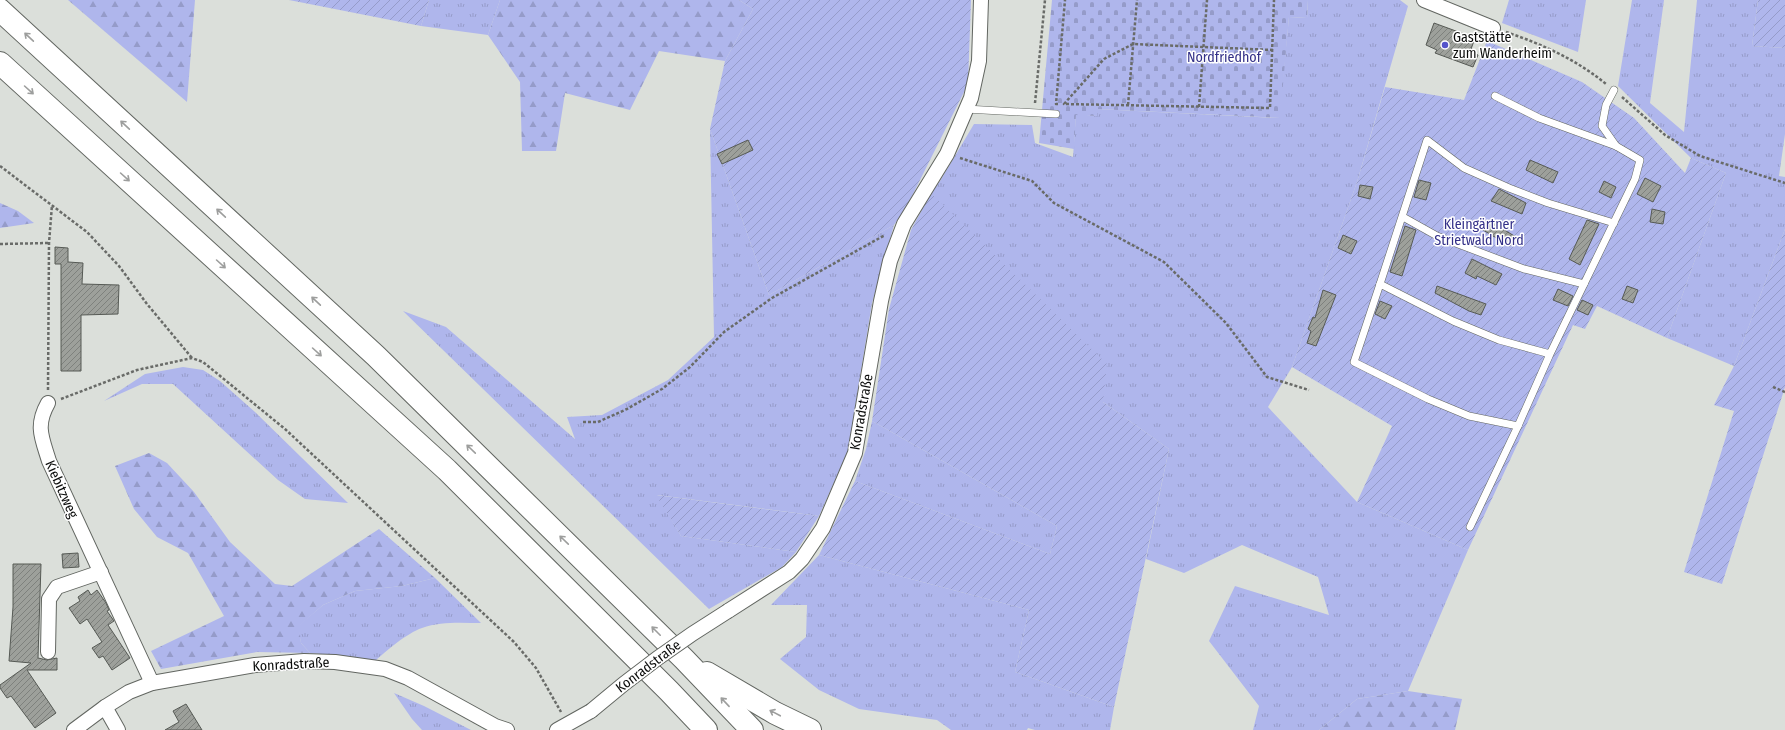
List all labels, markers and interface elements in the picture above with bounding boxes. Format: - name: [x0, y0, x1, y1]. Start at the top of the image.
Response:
- place label: Gaststätte zum Wanderheim: [1453, 29, 1552, 62]
- one-way arrow: [24, 32, 34, 42]
- marker: Gaststätte zum Wanderheim: [1440, 40, 1450, 50]
- park label: Nordfriedhof: [1187, 49, 1263, 66]
- one-way arrow: [24, 85, 34, 94]
- one-way arrow: [120, 120, 130, 129]
- one-way arrow: [120, 172, 130, 182]
- one-way arrow: [215, 208, 226, 217]
- park label: Kleingärtner Strietwald Nord: [1434, 216, 1524, 249]
- one-way arrow: [216, 260, 227, 269]
- one-way arrow: [311, 296, 321, 306]
- one-way arrow: [312, 347, 322, 357]
- street label: Konradstraße: [846, 373, 877, 452]
- one-way arrow: [466, 444, 476, 454]
- street label: Kiebitzweg: [41, 458, 82, 521]
- one-way arrow: [559, 535, 569, 545]
- one-way arrow: [651, 626, 661, 636]
- street label: Konradstraße: [612, 636, 684, 696]
- street label: Konradstraße: [252, 654, 330, 675]
- one-way arrow: [720, 697, 730, 707]
- one-way arrow: [769, 709, 781, 716]

